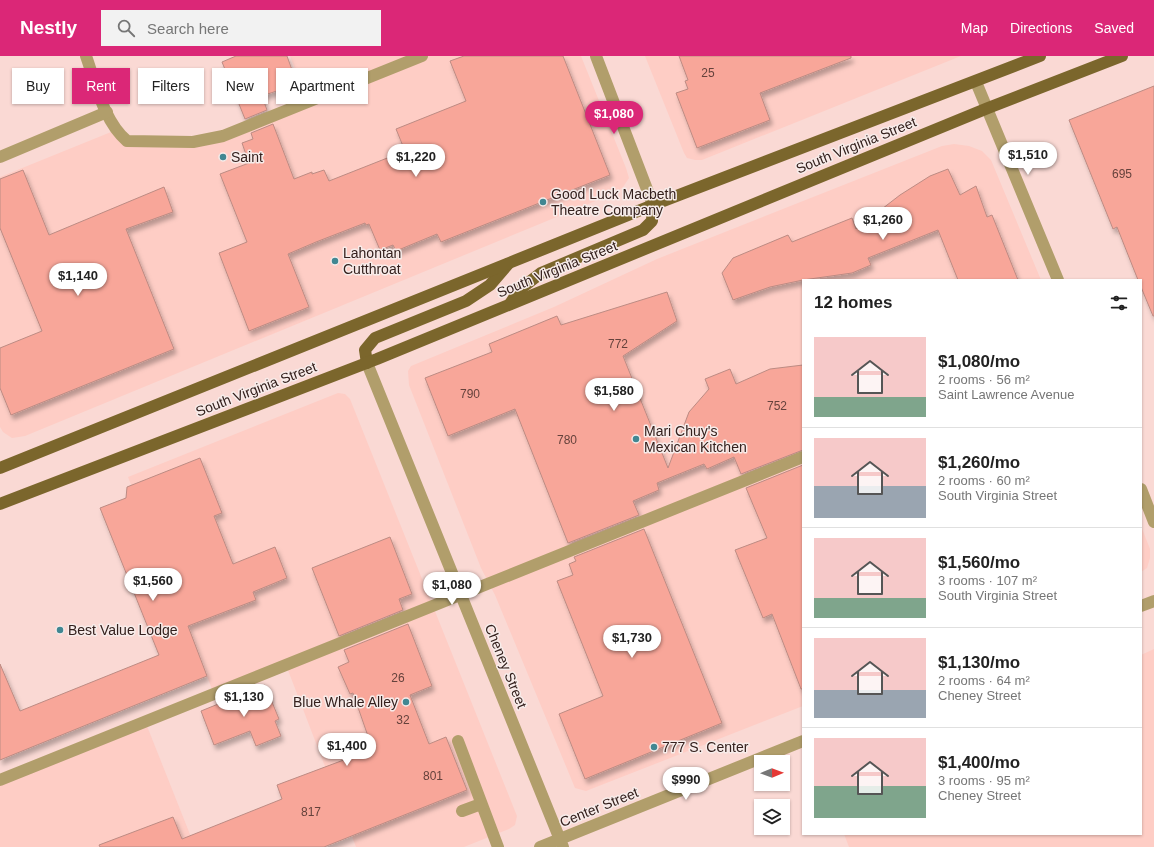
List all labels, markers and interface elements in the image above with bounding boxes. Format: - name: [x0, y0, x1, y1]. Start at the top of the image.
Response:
- search box: [101, 10, 381, 46]
- text: Nestly: [20, 17, 77, 38]
- icon: search: [115, 17, 137, 39]
- text: Search here: [147, 20, 229, 37]
- text: Map: [961, 20, 988, 36]
- text: Directions: [1010, 20, 1072, 36]
- text: Saved: [1094, 20, 1134, 36]
- house number: 25: [701, 66, 715, 80]
- chip: Buy: [12, 68, 64, 104]
- chip: Rent: [72, 68, 130, 104]
- chip: Filters: [138, 68, 204, 104]
- chip: New: [212, 68, 268, 104]
- chip: Apartment: [276, 68, 368, 104]
- pin: $1,080: [581, 101, 647, 135]
- text: $1,080: [594, 106, 634, 121]
- street label: South Virginia Street: [794, 114, 919, 176]
- pin: $1,510: [995, 142, 1061, 176]
- pin: $1,220: [383, 144, 449, 178]
- text: $1,510: [1008, 147, 1048, 162]
- place label: Saint: [231, 149, 263, 165]
- text: $1,220: [396, 149, 436, 164]
- marker: Saint: [218, 152, 228, 162]
- house number: 695: [1112, 167, 1132, 181]
- place label: Good Luck Macbeth Theatre Company: [551, 186, 676, 218]
- marker: Good Luck Macbeth Theatre Company: [538, 197, 548, 207]
- pin: $1,260: [850, 207, 916, 241]
- text: $1,260: [863, 212, 903, 227]
- street label: South Virginia Street: [495, 238, 620, 300]
- place label: Lahontan Cutthroat: [343, 245, 401, 277]
- marker: Lahontan Cutthroat: [330, 256, 340, 266]
- pin: $1,140: [45, 263, 111, 297]
- text: $1,140: [58, 268, 98, 283]
- icon: filters: [1108, 292, 1130, 314]
- text: 12 homes: [814, 293, 892, 312]
- house number: 772: [608, 337, 628, 351]
- text: $1,080/mo: [938, 352, 1020, 371]
- icon: home: [846, 353, 894, 401]
- street label: South Virginia Street: [193, 359, 319, 419]
- text: 2 rooms · 56 m²: [938, 372, 1030, 387]
- pin: $1,580: [581, 378, 647, 412]
- text: $1,580: [594, 383, 634, 398]
- house number: 790: [460, 387, 480, 401]
- text: Saint Lawrence Avenue: [938, 387, 1074, 402]
- house number: 752: [767, 399, 787, 413]
- place label: Mari Chuy's Mexican Kitchen: [644, 423, 747, 455]
- house number: 780: [557, 433, 577, 447]
- marker: Mari Chuy's Mexican Kitchen: [631, 434, 641, 444]
- text: $1,260/mo: [938, 453, 1020, 472]
- icon: home: [846, 454, 894, 502]
- text: 2 rooms · 60 m²: [938, 473, 1030, 488]
- text: South Virginia Street: [938, 488, 1057, 503]
- text: $1,560/mo: [938, 553, 1020, 572]
- icon: home: [846, 554, 894, 602]
- pin: $1,560: [120, 568, 186, 602]
- pin: $1,080: [419, 572, 485, 606]
- text: $1,560: [133, 573, 173, 588]
- text: 3 rooms · 107 m²: [938, 573, 1037, 588]
- text: $1,080: [432, 577, 472, 592]
- text: South Virginia Street: [938, 588, 1057, 603]
- place label: Best Value Lodge: [68, 622, 178, 638]
- street label: Cheney Street: [482, 622, 530, 711]
- marker: Best Value Lodge: [55, 625, 65, 635]
- pin: $1,730: [599, 625, 665, 659]
- text: $1,730: [612, 630, 652, 645]
- text: $1,130/mo: [938, 653, 1020, 672]
- icon: home: [846, 654, 894, 702]
- house number: 26: [391, 671, 405, 685]
- text: 2 rooms · 64 m²: [938, 673, 1030, 688]
- pin: $1,130: [211, 684, 277, 718]
- text: Cheney Street: [938, 688, 1021, 703]
- text: $1,130: [224, 689, 264, 704]
- place label: Blue Whale Alley: [293, 694, 398, 710]
- marker: Blue Whale Alley: [401, 697, 411, 707]
- house number: 32: [396, 713, 410, 727]
- pin: $1,400: [314, 733, 380, 767]
- text: $1,400: [327, 738, 367, 753]
- place label: 777 S. Center: [662, 739, 749, 755]
- marker: 777 S. Center: [649, 742, 659, 752]
- text: $1,400/mo: [938, 753, 1020, 772]
- icon: home: [846, 754, 894, 802]
- north arrow: [754, 755, 790, 791]
- map controls: [754, 755, 790, 835]
- pin: $990: [662, 767, 710, 801]
- house number: 801: [423, 769, 443, 783]
- text: $990: [672, 772, 700, 787]
- text: 3 rooms · 95 m²: [938, 773, 1030, 788]
- street label: Center Street: [557, 784, 641, 830]
- text: Cheney Street: [938, 788, 1021, 803]
- button: layers: [754, 799, 790, 835]
- house number: 817: [301, 805, 321, 819]

